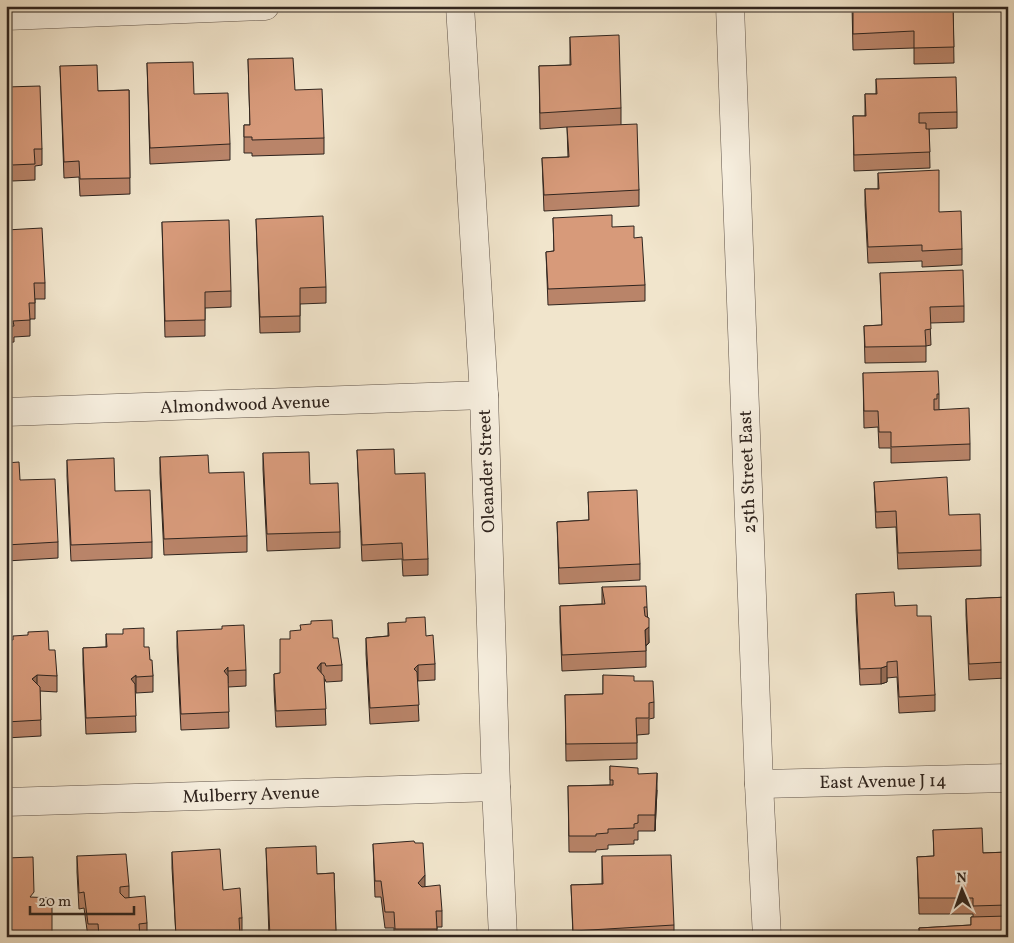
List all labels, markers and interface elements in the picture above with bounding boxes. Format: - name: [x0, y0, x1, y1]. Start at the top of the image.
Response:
- street label: Almondwood Avenue: [160, 390, 330, 421]
- street label: Oleander Street: [473, 409, 502, 533]
- street label: 25th Street East: [734, 410, 763, 534]
- street label: East Avenue J 14: [819, 769, 947, 796]
- street label: Mulberry Avenue: [182, 781, 320, 810]
- north arrow: [936, 866, 986, 916]
- text: N: [956, 869, 967, 888]
- scale bar: [30, 883, 134, 915]
- text: 20 m: [38, 892, 71, 913]

